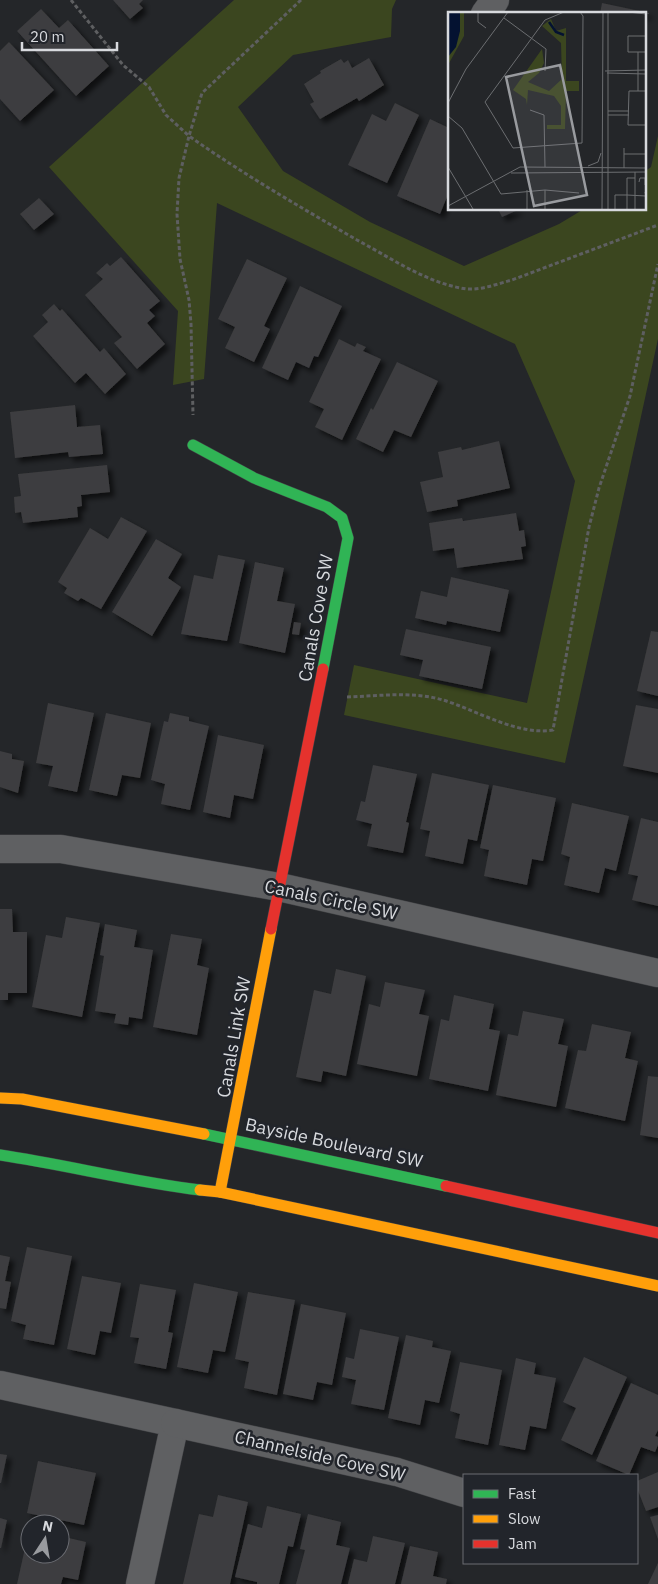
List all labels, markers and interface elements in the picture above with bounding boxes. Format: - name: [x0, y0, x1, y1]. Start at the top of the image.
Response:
- inset map: [448, 12, 646, 210]
- scale bar: [22, 20, 118, 52]
- text: 20 m: [30, 27, 65, 46]
- street label: Canals Cove SW: [293, 552, 338, 683]
- street label: Canals Circle SW: [263, 874, 400, 925]
- street label: Canals Link SW: [212, 975, 255, 1099]
- street label: Bayside Boulevard SW: [243, 1112, 425, 1173]
- street label: Channelside Cove SW: [232, 1425, 408, 1486]
- legend: [463, 1474, 638, 1564]
- text: Fast: [508, 1484, 536, 1503]
- text: Slow: [508, 1509, 541, 1528]
- north arrow: [20, 1514, 70, 1564]
- text: N: [41, 1516, 55, 1536]
- text: Jam: [508, 1534, 537, 1553]

